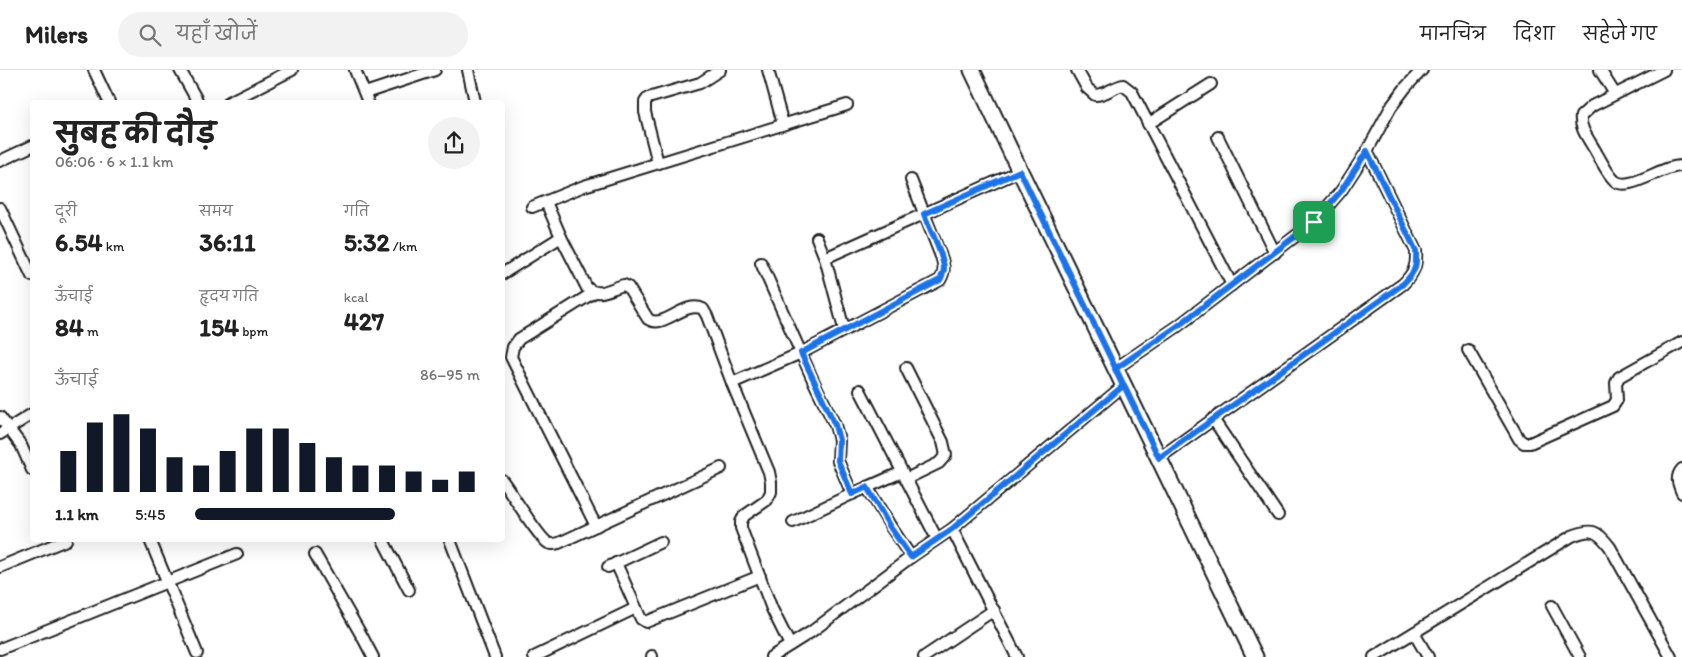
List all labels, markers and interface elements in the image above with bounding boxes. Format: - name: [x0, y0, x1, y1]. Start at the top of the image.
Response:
- search box: [118, 12, 468, 57]
- text: Milers: [25, 20, 88, 49]
- icon: search: [136, 21, 164, 49]
- text: यहाँ खोजें: [176, 22, 257, 45]
- text: मानचित्र: [1420, 23, 1486, 45]
- text: दिशा: [1514, 23, 1555, 45]
- text: सहेजे गए: [1583, 23, 1657, 45]
- text: सुबह की दौड़: [55, 116, 216, 150]
- button: share: [428, 117, 480, 169]
- text: 06:06 · 6 × 1.1 km: [55, 152, 174, 171]
- pin: [1293, 201, 1335, 243]
- text: दूरी: [55, 203, 77, 220]
- text: समय: [199, 203, 233, 220]
- text: गति: [344, 203, 369, 220]
- icon: arrive: [1300, 208, 1328, 236]
- text: 6.54: [55, 227, 103, 257]
- text: 36:11: [199, 227, 256, 257]
- text: 5:32: [344, 227, 390, 257]
- text: km: [103, 238, 124, 255]
- text: /km: [390, 238, 417, 255]
- text: ऊँचाई: [55, 288, 93, 305]
- text: हृदय गति: [199, 288, 258, 305]
- text: kcal: [344, 289, 369, 306]
- text: 427: [344, 306, 384, 336]
- text: 84: [55, 312, 84, 342]
- text: 154: [199, 312, 239, 342]
- text: m: [84, 323, 99, 340]
- text: bpm: [239, 323, 268, 340]
- text: 86–95 m: [420, 365, 480, 384]
- text: ऊँचाई: [55, 370, 98, 389]
- text: 1.1 km: [55, 505, 99, 524]
- text: 5:45: [135, 505, 165, 524]

